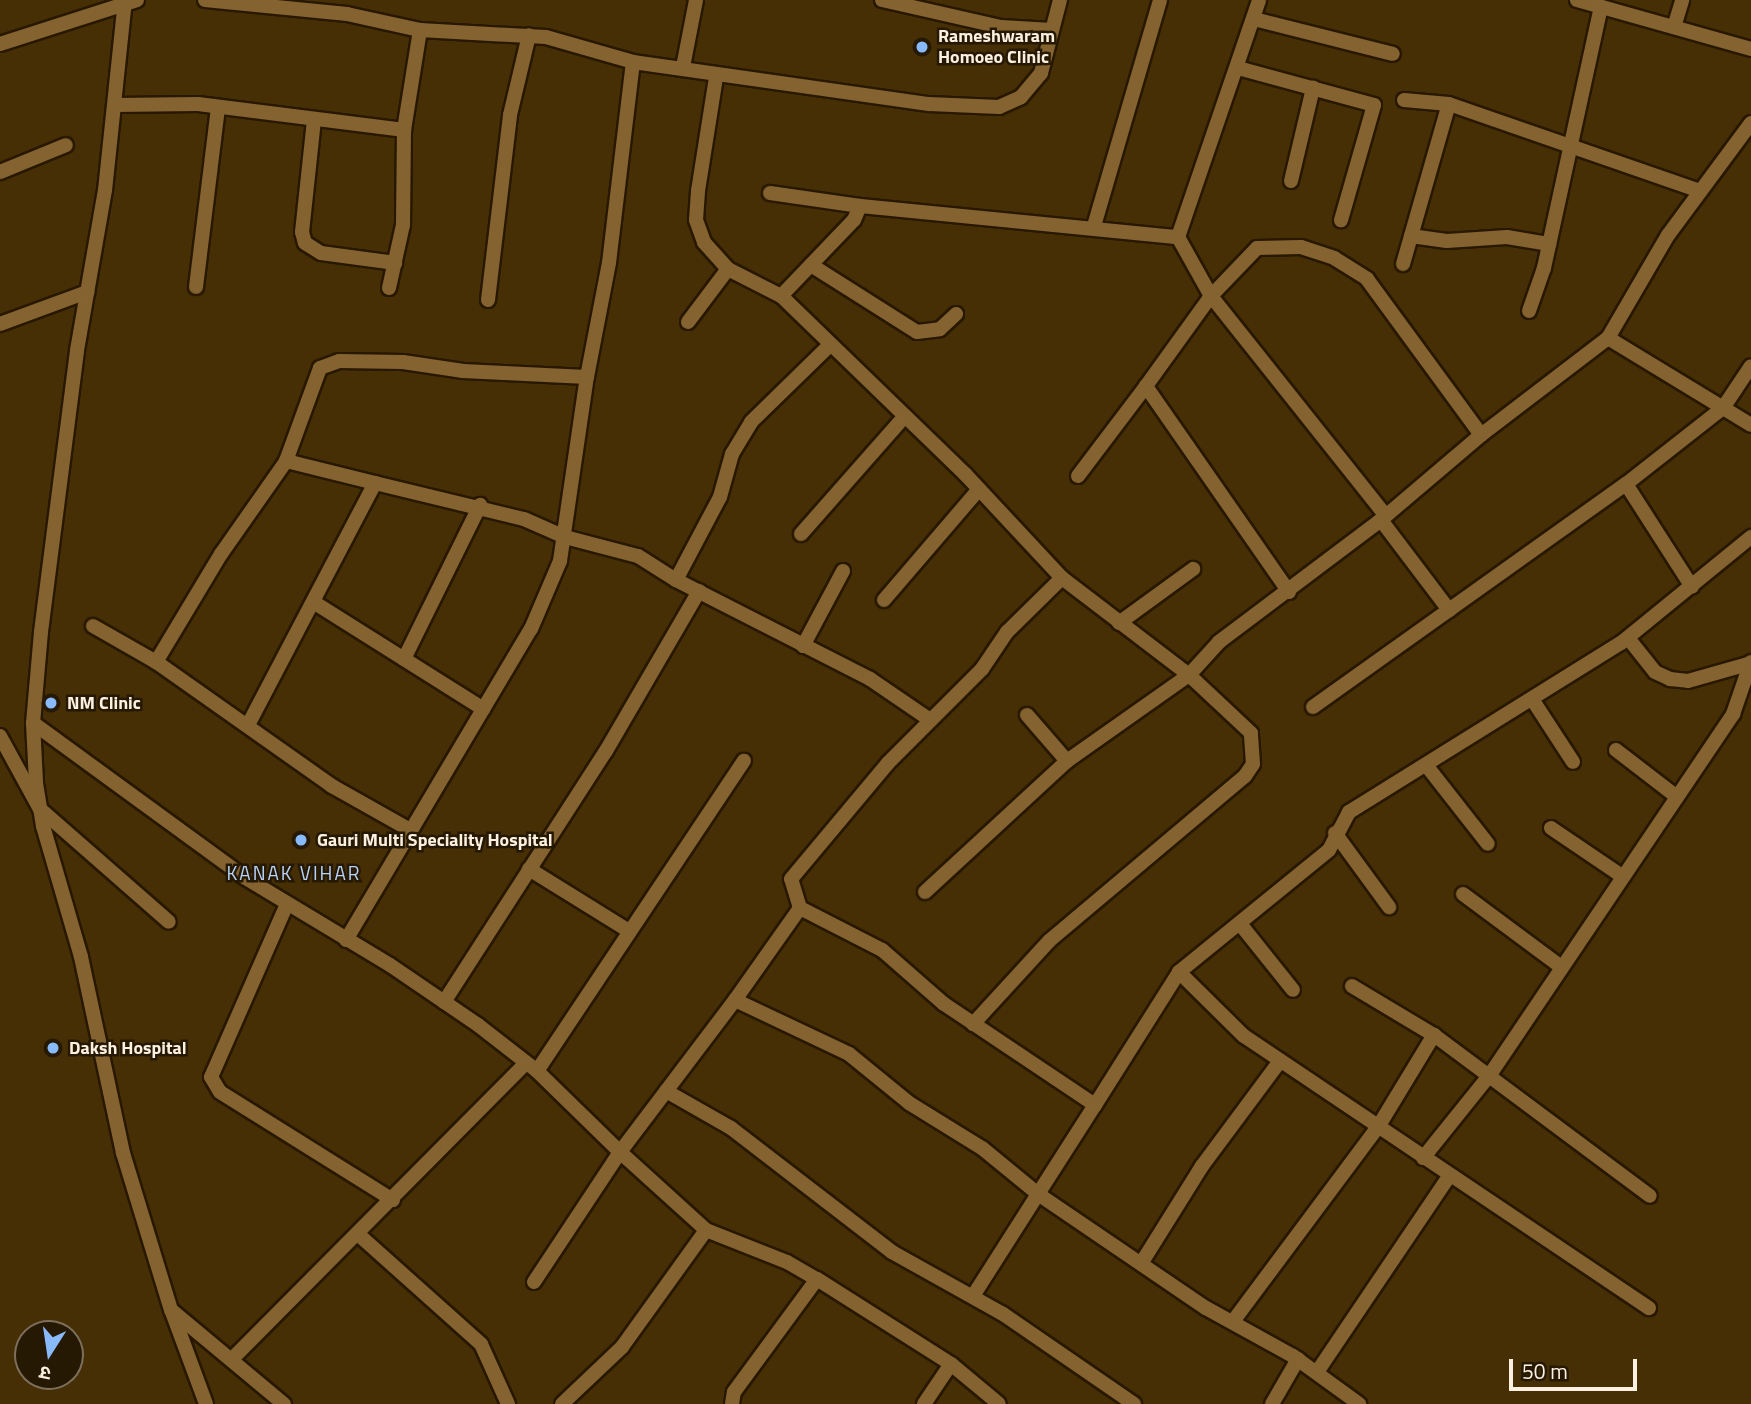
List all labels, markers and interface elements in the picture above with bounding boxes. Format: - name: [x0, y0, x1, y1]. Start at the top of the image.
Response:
- place label: Rameshwaram Homoeo Clinic: [938, 26, 1055, 68]
- marker: Rameshwaram Homoeo Clinic: [912, 37, 932, 57]
- place label: NM Clinic: [67, 692, 141, 714]
- marker: NM Clinic: [41, 693, 61, 713]
- place label: Gauri Multi Speciality Hospital: [317, 829, 553, 851]
- marker: Gauri Multi Speciality Hospital: [291, 830, 311, 850]
- district label: KANAK VIHAR: [228, 862, 360, 884]
- place label: Daksh Hospital: [69, 1037, 187, 1059]
- marker: Daksh Hospital: [43, 1038, 63, 1058]
- north arrow: [14, 1320, 84, 1390]
- scale bar: [1513, 1344, 1641, 1388]
- text: 50 m: [1522, 1355, 1568, 1387]
- text: उ: [36, 1359, 53, 1389]

